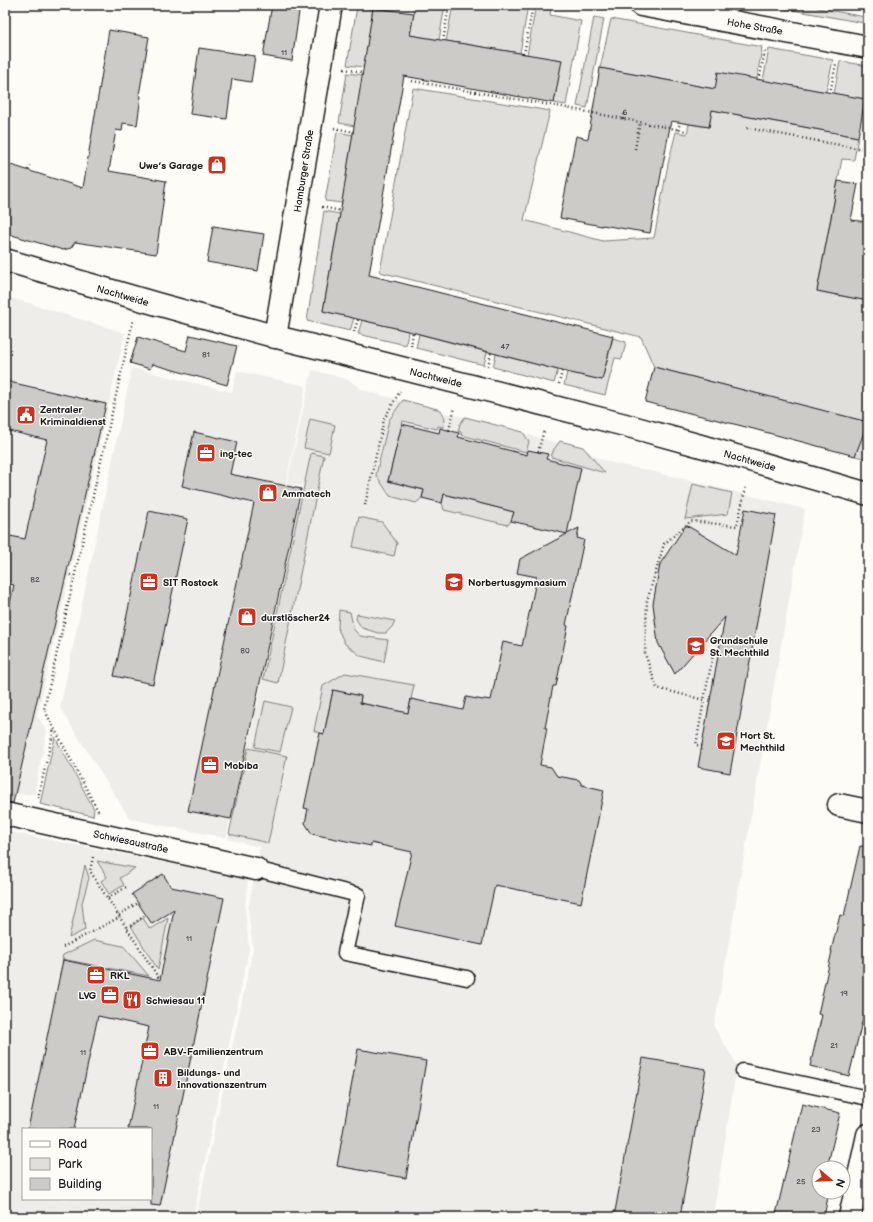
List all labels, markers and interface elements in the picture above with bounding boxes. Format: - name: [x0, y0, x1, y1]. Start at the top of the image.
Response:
- street label: Hohe Straße: [726, 16, 784, 38]
- house number: 11: [281, 48, 287, 57]
- house number: 6: [623, 108, 628, 117]
- street label: Hamburger Straße: [292, 129, 316, 213]
- shop icon: Uwe’s Garage: [206, 154, 228, 176]
- place label: Uwe’s Garage: [139, 160, 203, 172]
- street label: Nachtweide: [95, 283, 150, 309]
- house number: 47: [501, 342, 509, 351]
- house number: 81: [202, 350, 210, 359]
- street label: Nachtweide: [408, 366, 463, 390]
- public building icon: Zentraler Kriminaldienst: [15, 404, 37, 426]
- place label: Zentraler Kriminaldienst: [40, 404, 107, 428]
- office icon: ing-tec: [195, 442, 217, 464]
- place label: ing-tec: [220, 448, 253, 460]
- street label: Nachtweide: [722, 448, 777, 474]
- shop icon: Ammatech: [257, 482, 279, 504]
- place label: Ammatech: [281, 488, 331, 500]
- office icon: SIT Rostock: [138, 571, 160, 593]
- school or university icon: Norbertusgymnasium: [443, 571, 465, 593]
- house number: 82: [30, 575, 40, 584]
- place label: SIT Rostock: [163, 577, 219, 589]
- place label: Norbertusgymnasium: [468, 577, 567, 589]
- shop icon: durstlöscher24: [236, 606, 258, 628]
- place label: durstlöscher24: [261, 612, 330, 624]
- school or university icon: Grundschule St. Mechthild: [685, 635, 707, 657]
- place label: Grundschule St. Mechthild: [710, 635, 769, 659]
- house number: 80: [240, 646, 250, 655]
- school or university icon: Hort St. Mechthild: [715, 730, 737, 752]
- place label: Hort St. Mechthild: [740, 730, 785, 754]
- office icon: Mobiba: [199, 754, 221, 776]
- place label: Mobiba: [224, 760, 259, 772]
- street label: Schwiesaustraße: [92, 828, 170, 856]
- house number: 11: [186, 934, 192, 943]
- office icon: RKL: [85, 964, 107, 986]
- place label: RKL: [110, 970, 130, 982]
- office icon: LVG: [99, 984, 121, 1006]
- restaurant icon: Schwiesau 11: [121, 989, 143, 1011]
- house number: 19: [840, 989, 848, 998]
- place label: LVG: [79, 990, 97, 1002]
- place label: Schwiesau 11: [146, 995, 205, 1007]
- office icon: ABV-Familienzentrum: [139, 1040, 161, 1062]
- house number: 21: [830, 1041, 838, 1050]
- place label: ABV-Familienzentrum: [163, 1046, 264, 1058]
- house number: 11: [80, 1048, 86, 1057]
- building icon: Bildungs- und Innovationszentrum: [152, 1067, 174, 1089]
- place label: Bildungs- und Innovationszentrum: [177, 1067, 267, 1091]
- house number: 11: [153, 1102, 159, 1111]
- house number: 23: [811, 1125, 821, 1134]
- legend: [22, 1128, 152, 1200]
- text: Road: [58, 1137, 87, 1152]
- text: Park: [58, 1157, 82, 1172]
- north arrow: [811, 1160, 851, 1200]
- text: Building: [58, 1177, 102, 1192]
- house number: 25: [796, 1177, 806, 1186]
- text: N: [832, 1177, 847, 1189]

